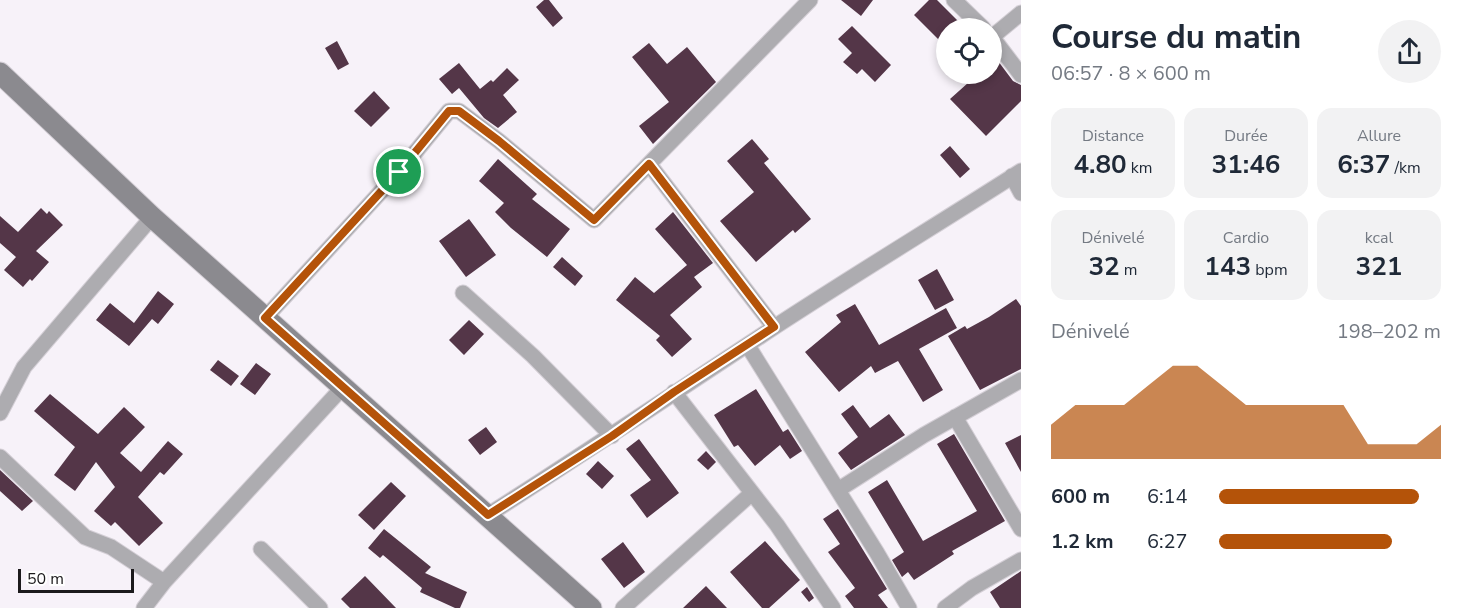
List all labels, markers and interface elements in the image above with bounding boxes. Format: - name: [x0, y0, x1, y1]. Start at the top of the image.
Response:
- text: Course du matin: [1051, 15, 1301, 60]
- map controls: [936, 18, 1002, 84]
- button: locate: [936, 18, 1002, 84]
- button: share: [1378, 20, 1441, 83]
- text: 06:57 · 8 × 600 m: [1051, 60, 1211, 87]
- text: Distance: [1082, 125, 1144, 147]
- text: Durée: [1224, 125, 1268, 147]
- text: Allure: [1357, 125, 1401, 147]
- pin: [373, 146, 424, 197]
- text: 4.80: [1073, 147, 1127, 182]
- text: 31:46: [1212, 147, 1280, 182]
- text: 6:37: [1337, 147, 1390, 182]
- icon: arrive: [382, 155, 415, 188]
- text: km: [1127, 157, 1153, 179]
- text: /km: [1390, 157, 1421, 179]
- text: Dénivelé: [1082, 227, 1145, 249]
- text: Cardio: [1223, 227, 1269, 249]
- text: kcal: [1365, 227, 1393, 249]
- text: 32: [1088, 249, 1120, 284]
- text: 143: [1204, 249, 1251, 284]
- text: 321: [1356, 249, 1402, 284]
- text: m: [1120, 259, 1138, 281]
- text: bpm: [1251, 259, 1288, 281]
- text: Dénivelé: [1051, 318, 1130, 345]
- text: 198–202 m: [1337, 318, 1441, 345]
- text: 600 m: [1051, 483, 1110, 510]
- text: 6:14: [1147, 483, 1188, 510]
- text: 1.2 km: [1051, 528, 1114, 555]
- text: 6:27: [1147, 528, 1188, 555]
- scale bar: [18, 566, 134, 594]
- text: 50 m: [27, 568, 64, 590]

